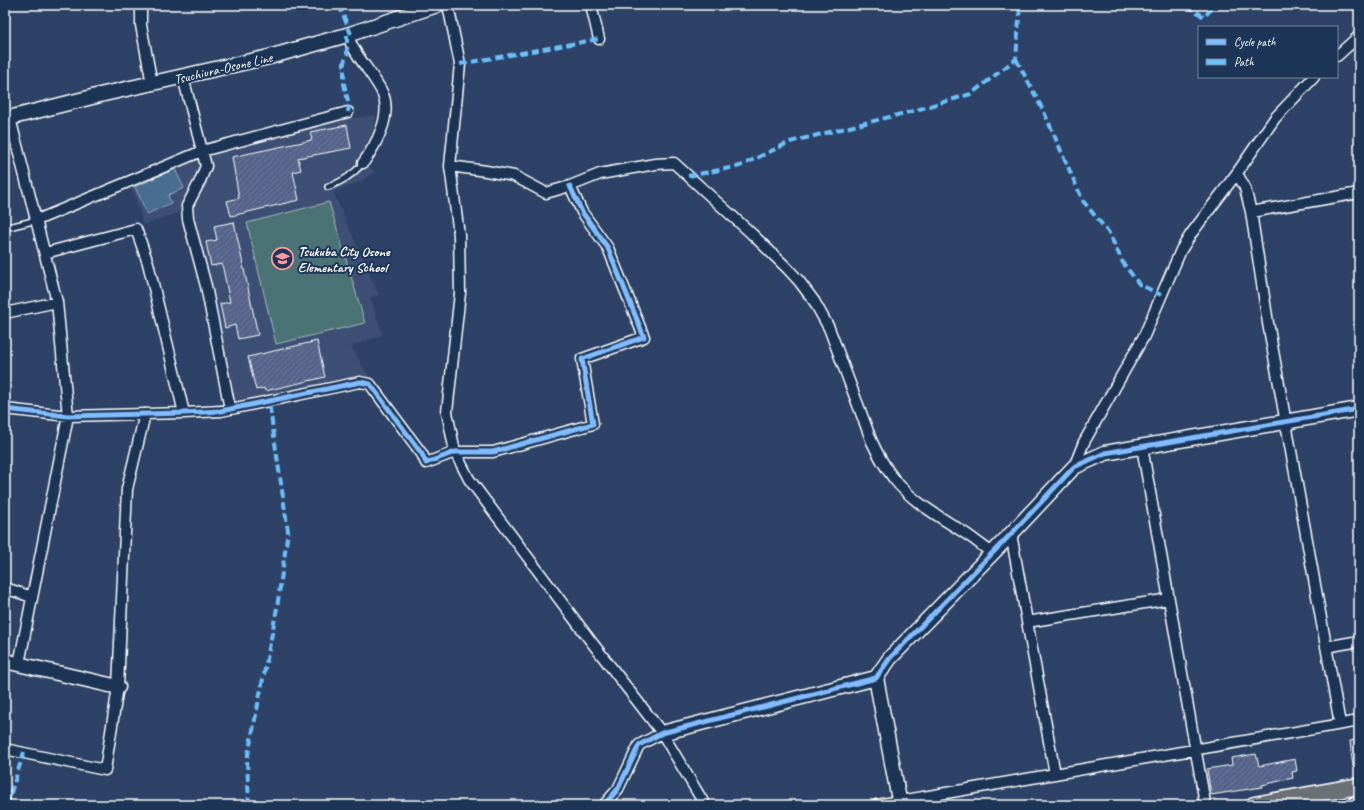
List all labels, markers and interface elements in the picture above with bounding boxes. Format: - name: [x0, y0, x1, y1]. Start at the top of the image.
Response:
- legend: [1198, 26, 1338, 78]
- text: Cycle path: [1234, 34, 1276, 50]
- street label: Tsuchiura-Osone Line: [172, 49, 275, 88]
- text: Path: [1234, 54, 1254, 70]
- place label: Tsukuba City Osone Elementary School: [298, 243, 391, 276]
- school or university icon: Tsukuba City Osone Elementary School: [270, 246, 296, 272]

